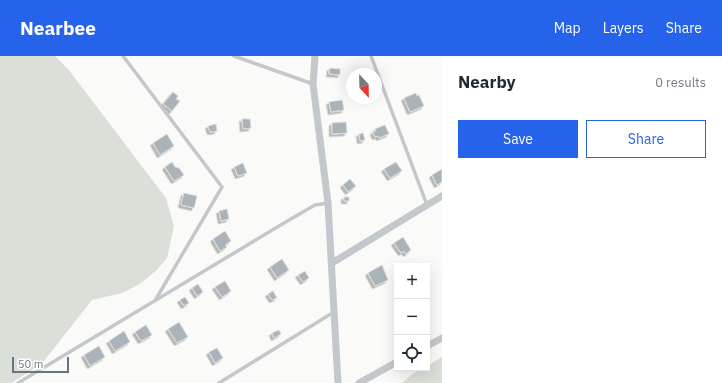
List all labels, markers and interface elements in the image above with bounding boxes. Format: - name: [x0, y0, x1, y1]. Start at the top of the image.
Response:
- text: Nearbee: [20, 16, 96, 40]
- text: Map: [554, 19, 581, 37]
- text: Layers: [603, 19, 644, 37]
- text: Share: [666, 19, 702, 37]
- north arrow: [346, 68, 382, 104]
- text: Nearby: [458, 71, 516, 93]
- text: 0 results: [655, 74, 706, 91]
- button: Save: [458, 120, 578, 158]
- button: Share: [586, 120, 706, 158]
- map controls: [394, 263, 430, 371]
- button: +: [394, 263, 430, 299]
- button: −: [394, 299, 430, 335]
- button: locate: [394, 335, 430, 371]
- scale bar: [12, 355, 69, 374]
- text: 50 m: [18, 357, 43, 371]

